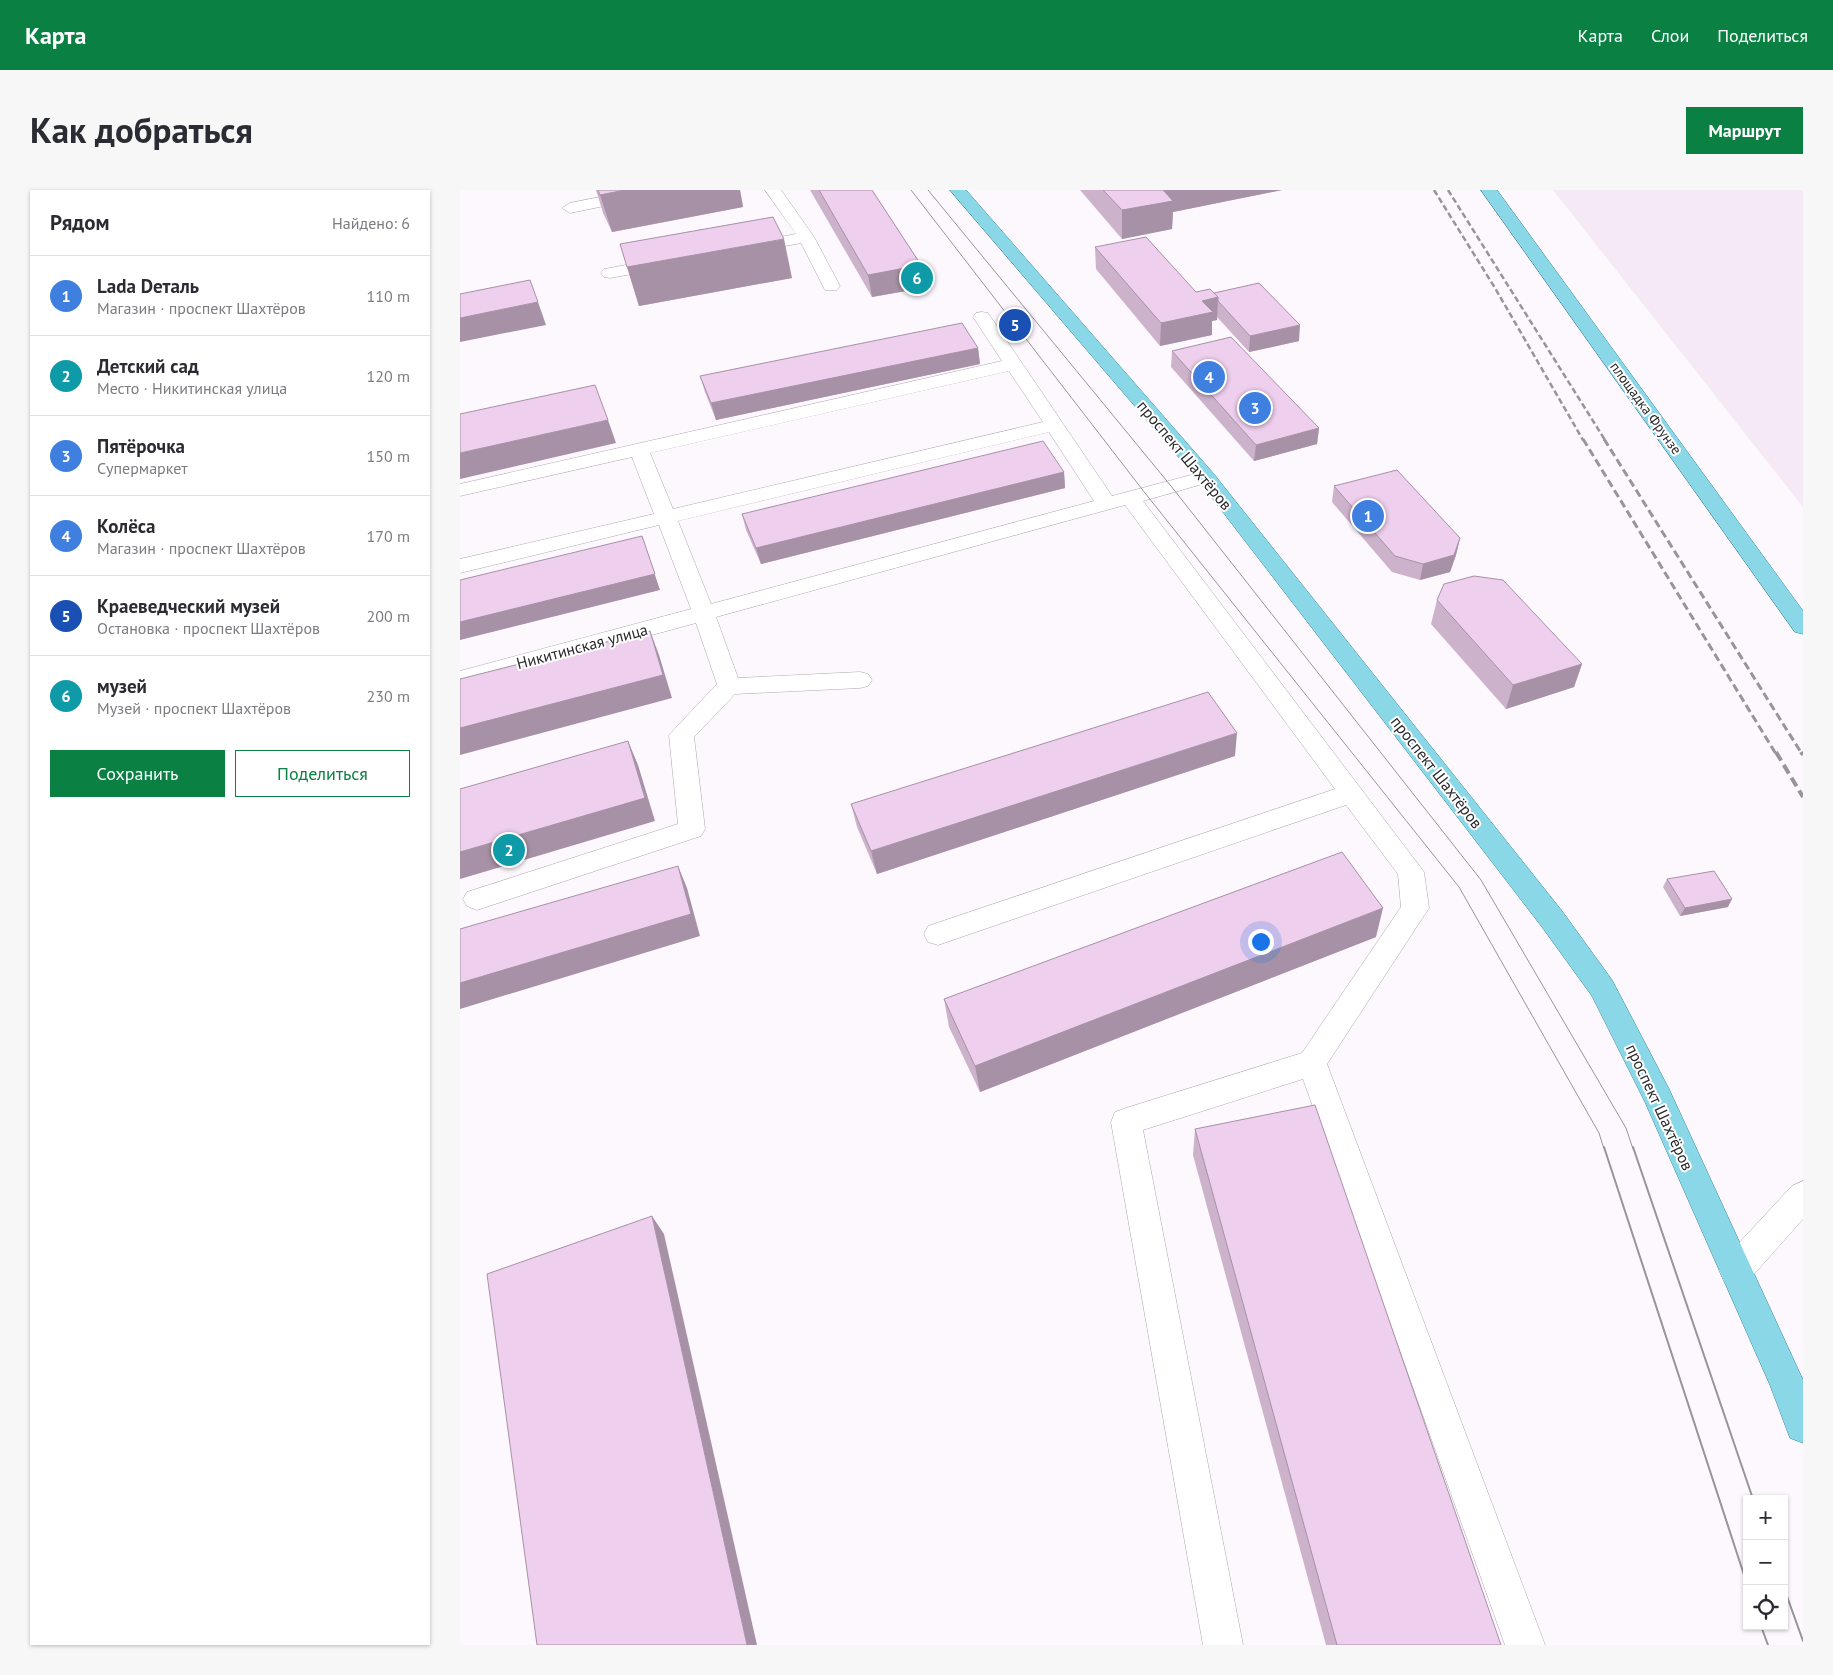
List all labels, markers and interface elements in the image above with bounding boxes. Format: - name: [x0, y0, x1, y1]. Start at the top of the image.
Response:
- text: Карта: [25, 20, 87, 51]
- text: Карта: [1578, 24, 1623, 47]
- text: Слои: [1651, 24, 1689, 47]
- text: Поделиться: [1717, 24, 1808, 47]
- text: Как добраться: [30, 107, 253, 153]
- button: Маршрут: [1686, 107, 1803, 154]
- text: Рядом: [50, 209, 109, 236]
- text: Найдено: 6: [332, 213, 410, 233]
- pin: 6: [901, 259, 933, 297]
- text: Lada Dеталь: [97, 274, 199, 298]
- text: 1: [61, 286, 71, 306]
- text: 110 m: [367, 286, 410, 306]
- text: Магазин · проспект Шахтёров: [97, 298, 306, 318]
- pin: 5: [999, 306, 1031, 344]
- text: Детский сад: [97, 354, 199, 378]
- pin: 4: [1193, 358, 1225, 396]
- street label: площадка Фрунзе: [1606, 358, 1686, 458]
- text: 2: [61, 366, 71, 386]
- text: 120 m: [367, 366, 410, 386]
- text: Место · Никитинская улица: [97, 378, 287, 398]
- pin: 3: [1239, 389, 1271, 427]
- street label: проспект Шахтёров: [1133, 396, 1237, 514]
- text: Пятёрочка: [97, 434, 185, 458]
- text: 3: [61, 446, 71, 466]
- text: 150 m: [367, 446, 410, 466]
- text: Супермаркет: [97, 458, 188, 478]
- pin: 1: [1352, 497, 1384, 535]
- text: Колёса: [97, 514, 155, 538]
- text: 4: [61, 526, 71, 546]
- text: 170 m: [367, 526, 410, 546]
- text: Магазин · проспект Шахтёров: [97, 538, 306, 558]
- text: Краеведческий музей: [97, 594, 280, 618]
- text: 5: [61, 606, 71, 626]
- text: 200 m: [367, 606, 410, 626]
- text: Остановка · проспект Шахтёров: [97, 618, 320, 638]
- street label: Никитинская улица: [514, 619, 650, 673]
- text: музей: [97, 674, 147, 698]
- text: 6: [61, 686, 71, 706]
- text: 230 m: [367, 686, 410, 706]
- text: Музей · проспект Шахтёров: [97, 698, 291, 718]
- street label: проспект Шахтёров: [1387, 712, 1487, 832]
- button: Сохранить: [50, 750, 225, 797]
- button: Поделиться: [235, 750, 410, 797]
- pin: 2: [493, 831, 525, 869]
- your location: [1248, 929, 1274, 955]
- street label: проспект Шахтёров: [1622, 1041, 1698, 1173]
- map controls: [1743, 1495, 1788, 1630]
- button: +: [1743, 1495, 1788, 1540]
- button: −: [1743, 1540, 1788, 1585]
- button: locate: [1743, 1585, 1788, 1630]

